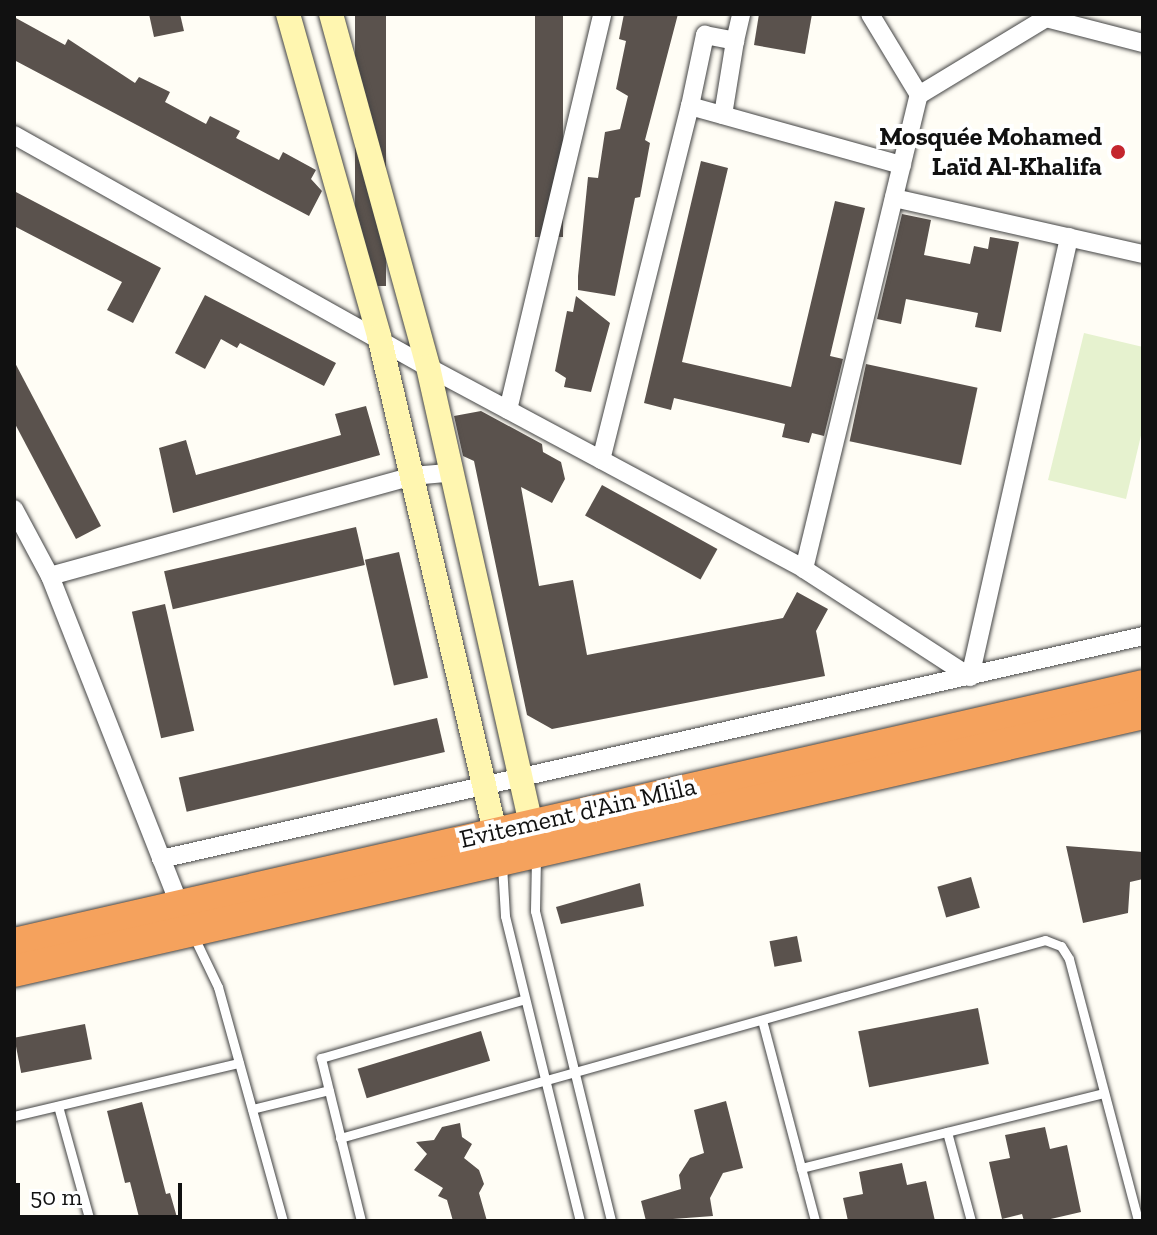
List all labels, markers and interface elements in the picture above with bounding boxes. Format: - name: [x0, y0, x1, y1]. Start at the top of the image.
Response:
- place label: Mosquée Mohamed Laïd Al-Khalifa: [879, 121, 1102, 182]
- marker: Mosquée Mohamed Laïd Al-Khalifa: [1109, 143, 1127, 161]
- street label: Evitement d'Ain Mlila: [457, 771, 699, 855]
- scale bar: [20, 1167, 186, 1217]
- text: 50 m: [30, 1182, 82, 1211]

